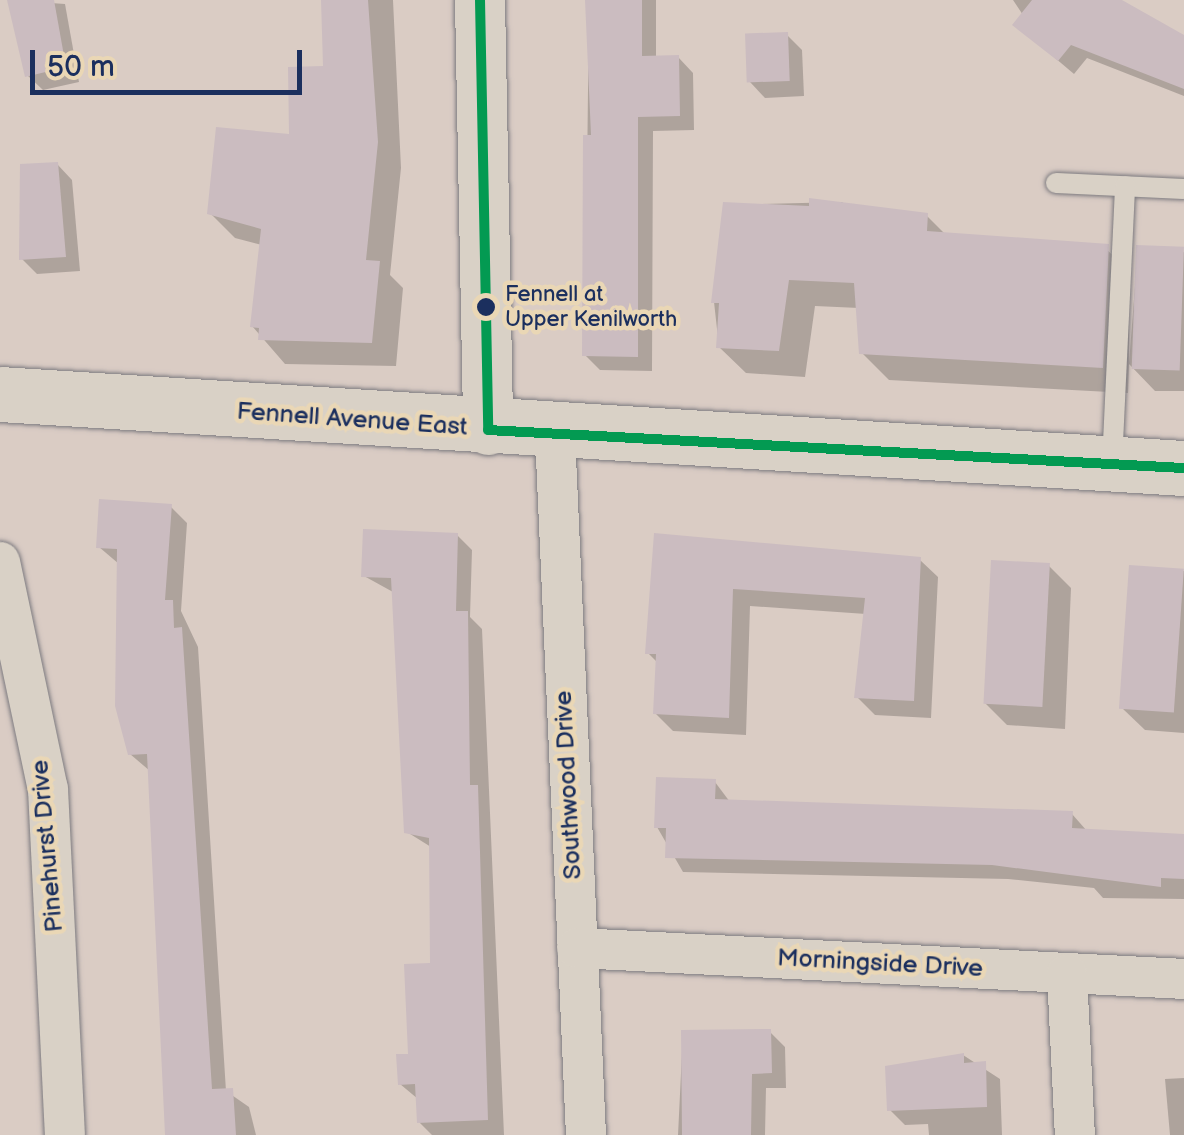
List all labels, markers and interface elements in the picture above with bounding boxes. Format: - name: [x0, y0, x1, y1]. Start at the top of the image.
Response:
- scale bar: [35, 30, 308, 92]
- text: 50 m: [47, 49, 115, 85]
- place label: Fennell at Upper Kenilworth: [505, 281, 677, 332]
- marker: Fennell at Upper Kenilworth: [476, 297, 496, 317]
- street label: Fennell Avenue East: [236, 397, 468, 443]
- street label: Southwood Drive: [549, 690, 589, 880]
- street label: Pinehurst Drive: [26, 759, 70, 933]
- street label: Morningside Drive: [776, 944, 984, 984]

